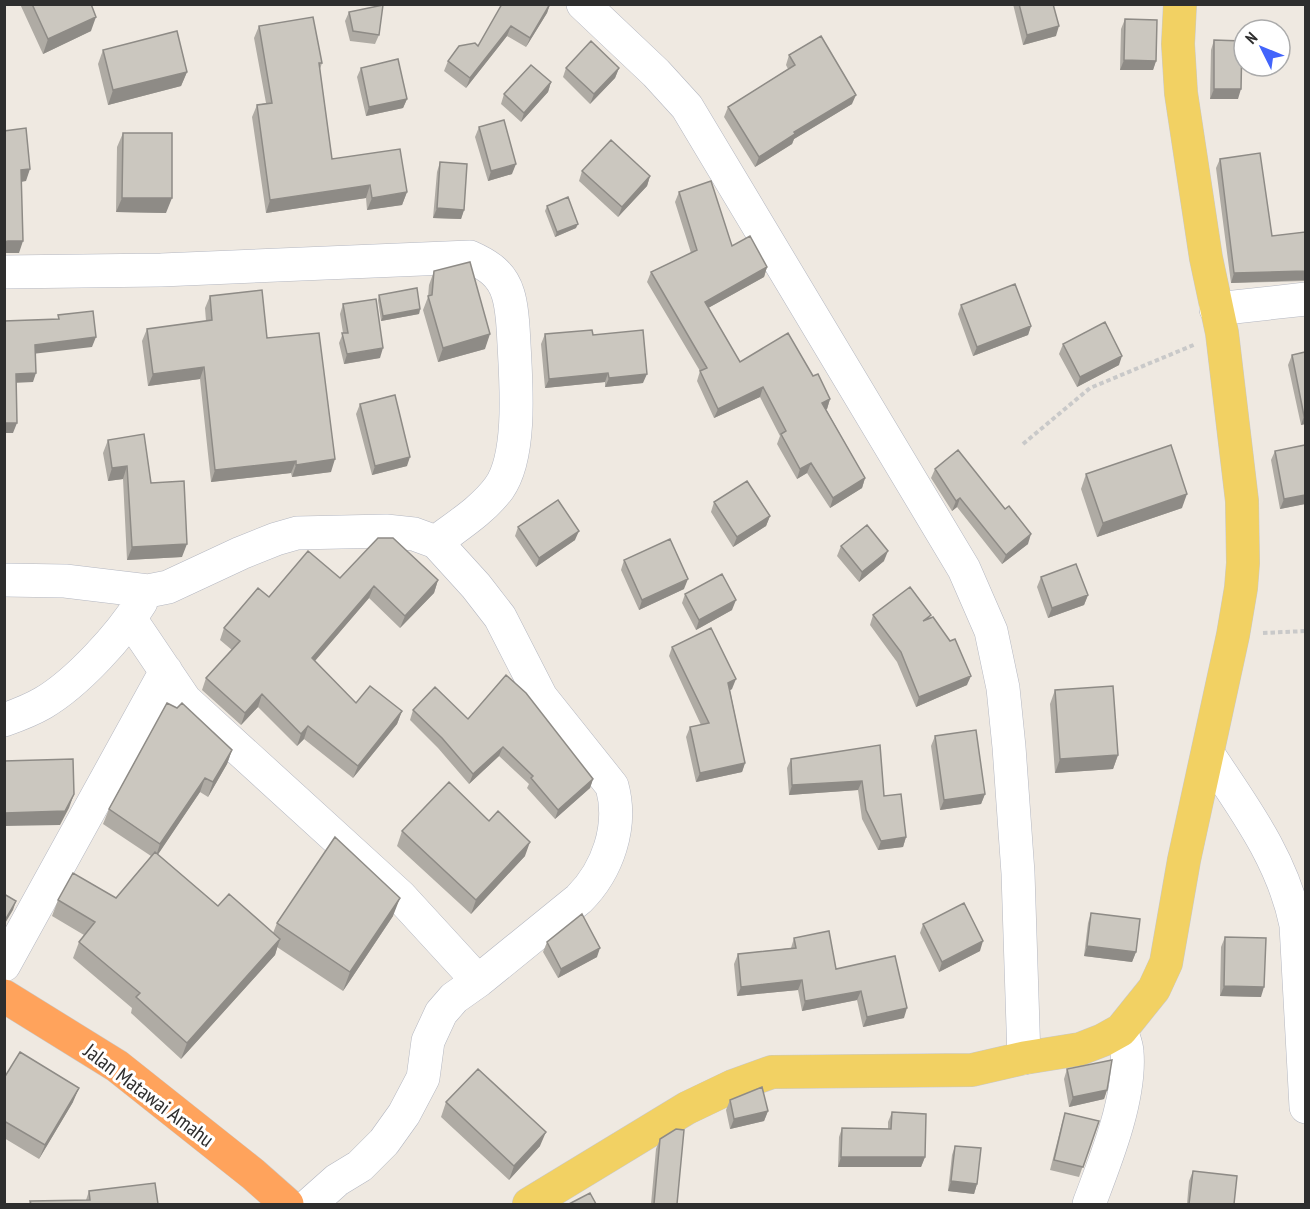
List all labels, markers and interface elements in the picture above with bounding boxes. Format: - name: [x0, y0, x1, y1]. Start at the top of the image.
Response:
- north arrow: [1232, 18, 1292, 78]
- text: N: [1241, 28, 1261, 48]
- street label: Jalan Matawai Amahu: [78, 1037, 219, 1153]

